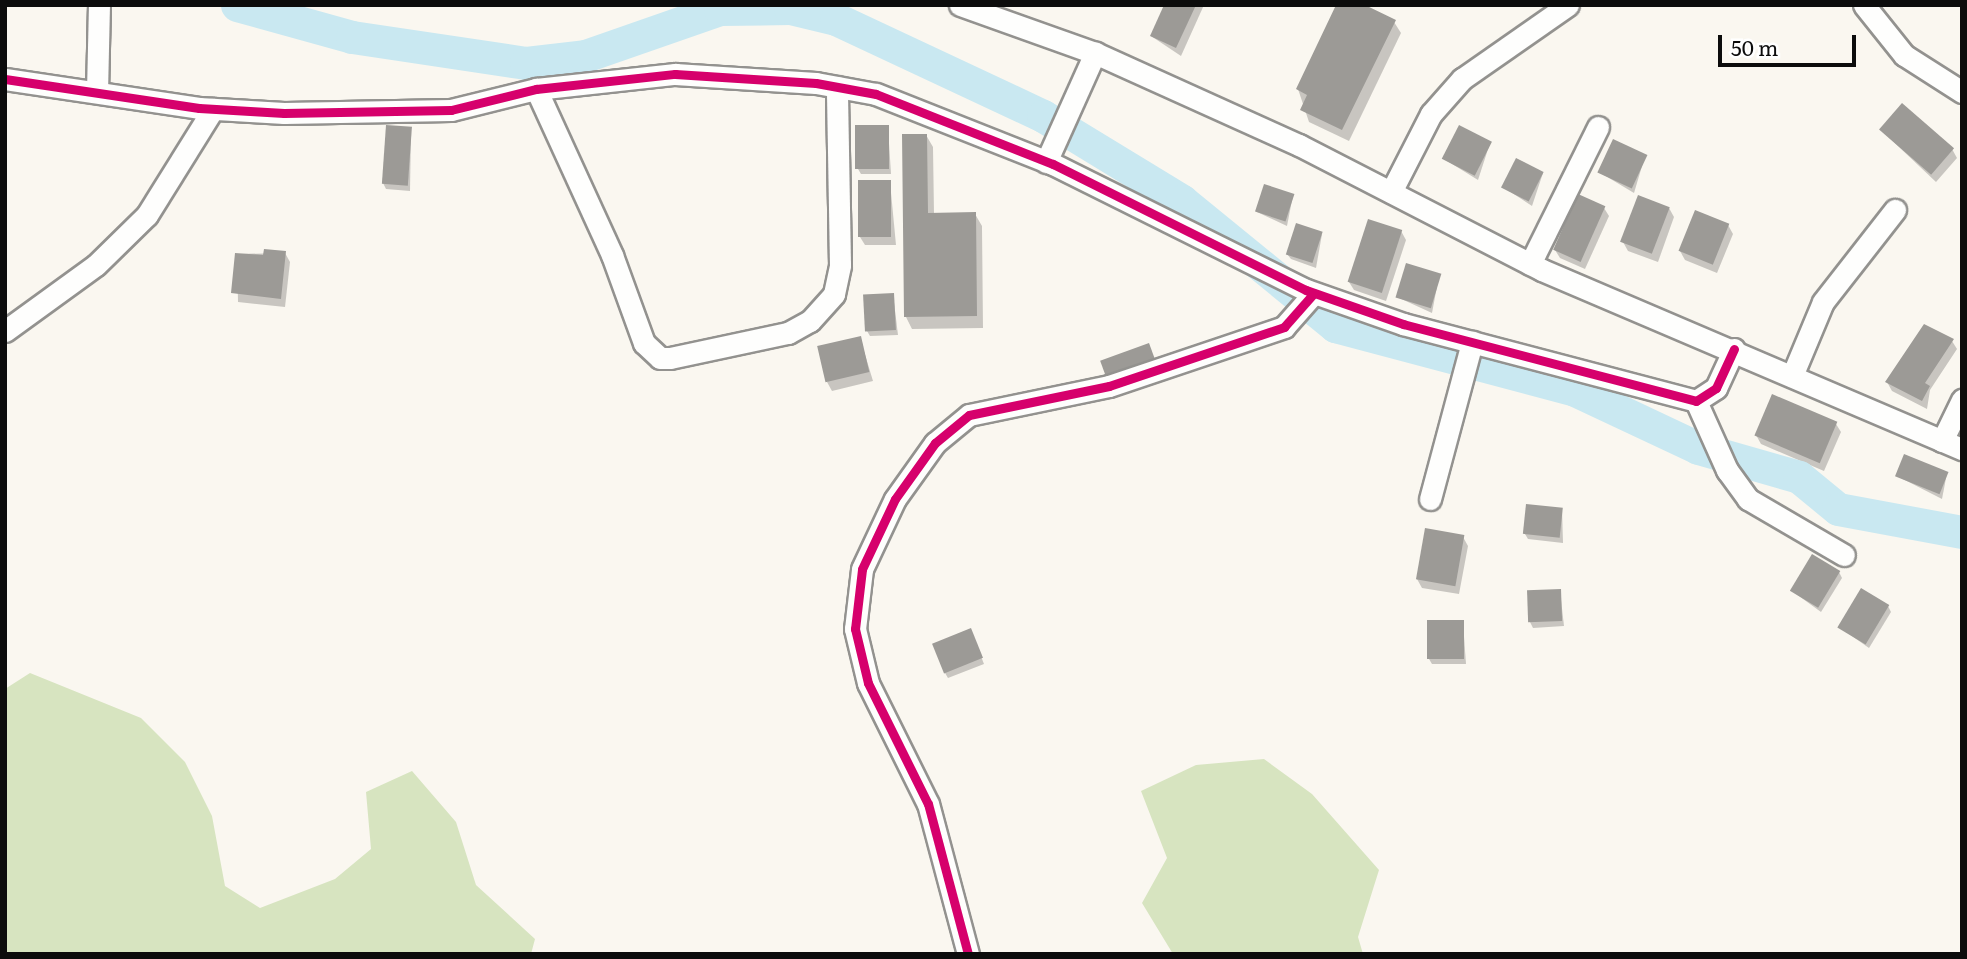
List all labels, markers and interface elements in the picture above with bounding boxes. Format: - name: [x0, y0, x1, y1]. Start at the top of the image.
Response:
- scale bar: [1722, 21, 1860, 65]
- text: 50 m: [1731, 31, 1778, 62]

